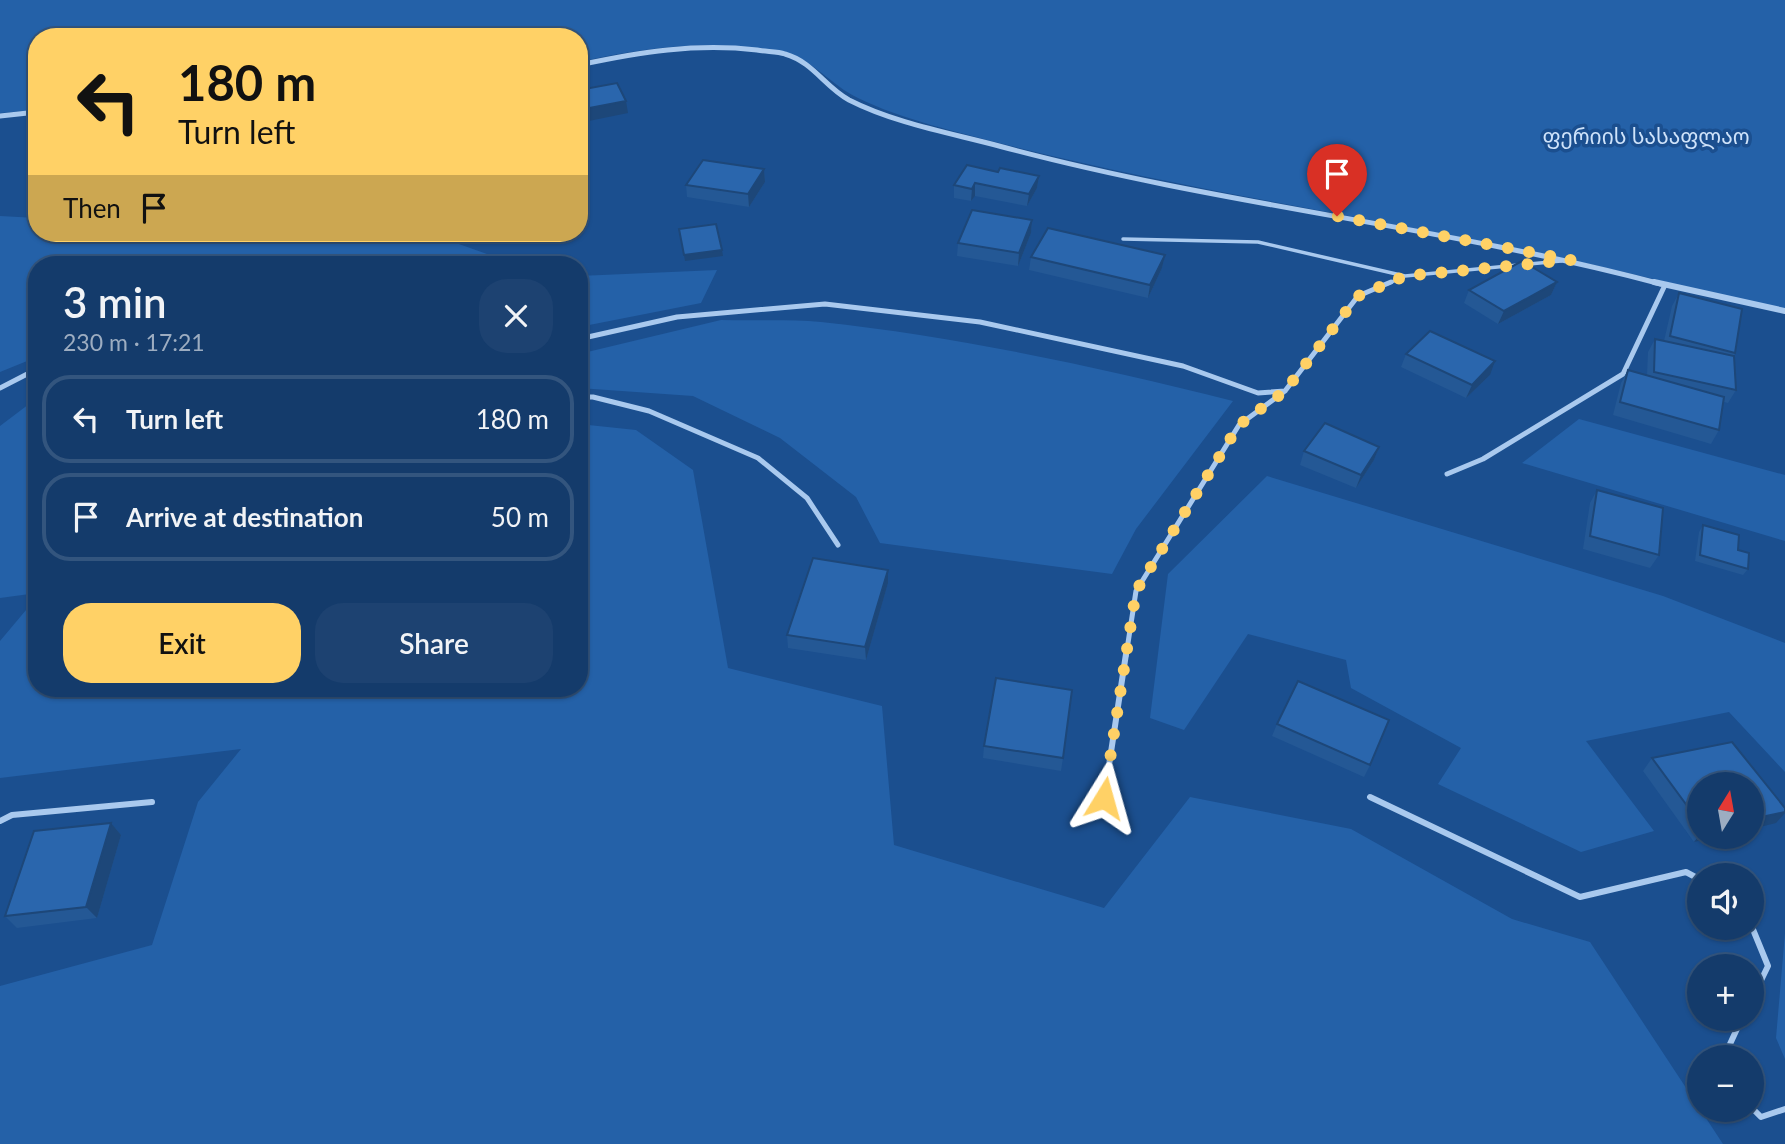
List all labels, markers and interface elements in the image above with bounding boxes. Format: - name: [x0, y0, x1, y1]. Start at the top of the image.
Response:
- text: 180 m: [178, 53, 316, 111]
- icon: left: [63, 56, 154, 147]
- text: Turn left: [178, 112, 295, 151]
- park label: ფერიის სასაფლაო: [1542, 123, 1750, 150]
- pin: [1307, 144, 1367, 216]
- icon: arrive: [1318, 155, 1356, 193]
- icon: arrive: [135, 189, 173, 227]
- text: Then: [63, 192, 121, 224]
- text: 3 min: [63, 277, 167, 327]
- button: close: [479, 279, 553, 353]
- text: 230 m · 17:21: [63, 328, 205, 356]
- icon: left: [67, 400, 105, 438]
- text: Turn left: [126, 403, 223, 435]
- text: 180 m: [476, 403, 549, 435]
- icon: arrive: [67, 498, 105, 536]
- text: Arrive at destination: [126, 501, 363, 533]
- text: 50 m: [491, 501, 549, 533]
- button: Exit: [63, 603, 301, 683]
- button: Share: [315, 603, 553, 683]
- position arrow: [1067, 761, 1141, 835]
- north arrow: [1687, 772, 1764, 849]
- map controls: [1687, 772, 1764, 1122]
- button: sound: [1687, 863, 1764, 940]
- button: +: [1687, 954, 1764, 1031]
- button: −: [1687, 1045, 1764, 1122]

